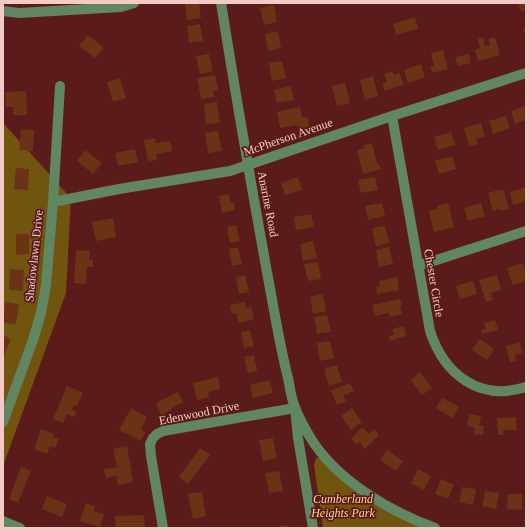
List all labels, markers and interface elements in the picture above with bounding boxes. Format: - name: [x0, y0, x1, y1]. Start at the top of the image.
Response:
- street label: McPherson Avenue: [242, 115, 334, 159]
- street label: Anarine Road: [255, 170, 281, 238]
- street label: Shadowlawn Drive: [22, 209, 46, 303]
- street label: Chester Circle: [421, 248, 447, 318]
- street label: Edenwood Drive: [158, 398, 240, 428]
- park label: Cumberland Heights Park: [310, 492, 376, 520]

